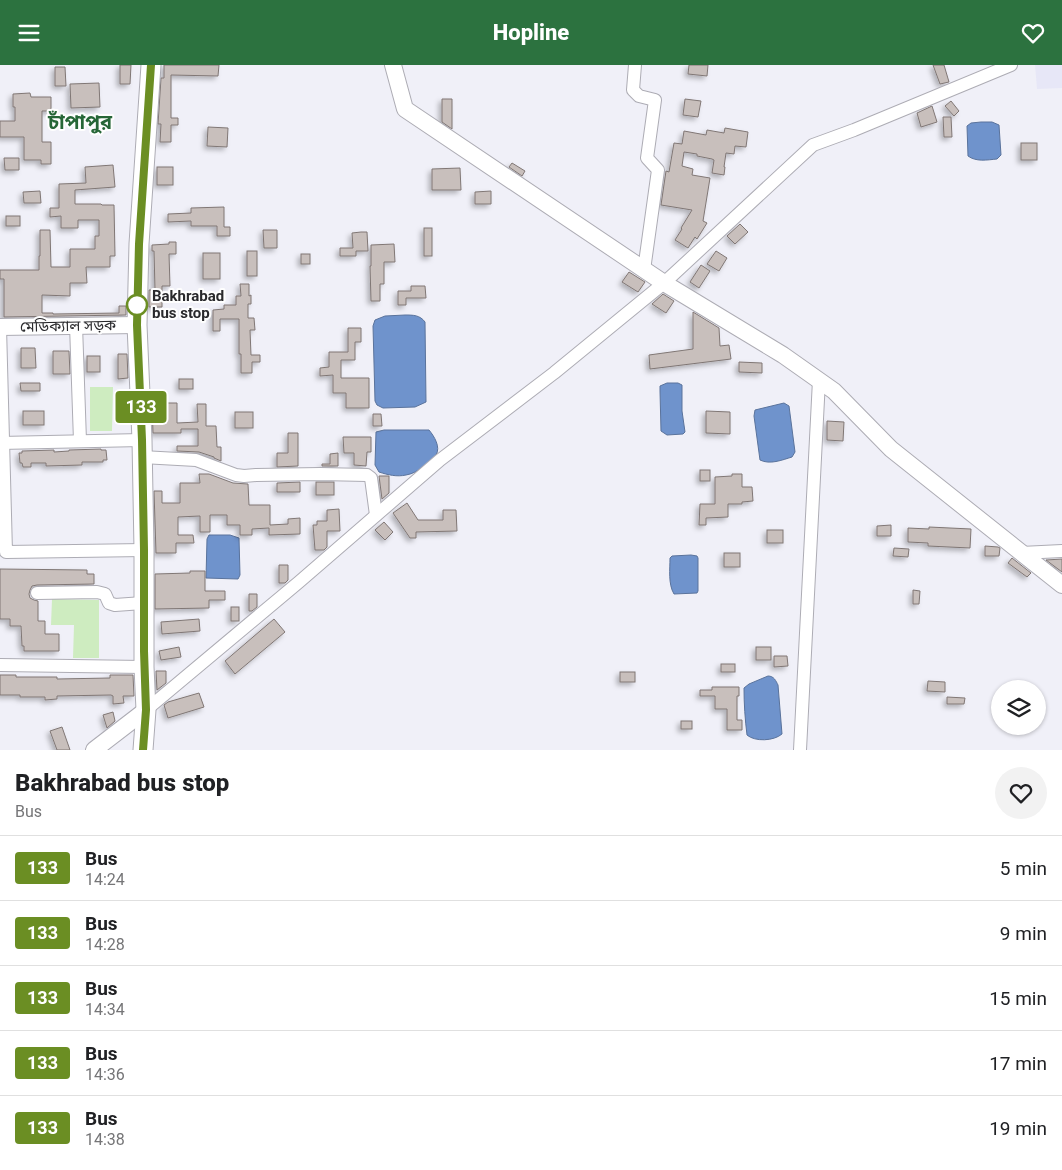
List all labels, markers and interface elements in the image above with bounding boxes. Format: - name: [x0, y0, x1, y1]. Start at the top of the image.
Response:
- icon: menu: [15, 19, 43, 47]
- icon: heart: [1019, 19, 1047, 47]
- text: Hopline: [493, 20, 569, 45]
- district label: চাঁপাপুর: [47, 110, 113, 134]
- place label: Bakhrabad bus stop: [152, 287, 224, 322]
- marker: Bakhrabad bus stop: [126, 294, 148, 316]
- street label: মেডিক্যাল সড়ক: [20, 316, 117, 336]
- line badge: 133: [112, 391, 170, 423]
- text: 133: [126, 396, 156, 417]
- map controls: [991, 680, 1046, 735]
- button: layers: [991, 680, 1046, 735]
- button: heart: [995, 767, 1047, 819]
- text: Bakhrabad bus stop: [15, 769, 229, 797]
- text: Bus: [15, 802, 42, 821]
- text: Bus: [85, 847, 118, 870]
- text: 133: [27, 857, 58, 878]
- text: 5 min: [1000, 857, 1047, 880]
- text: 14:24: [85, 870, 125, 889]
- text: Bus: [85, 912, 118, 935]
- text: 133: [27, 922, 58, 943]
- text: 9 min: [1000, 922, 1047, 945]
- text: 14:28: [85, 935, 125, 954]
- text: Bus: [85, 977, 118, 1000]
- text: 133: [27, 987, 58, 1008]
- text: 15 min: [989, 987, 1047, 1010]
- text: 14:34: [85, 1000, 125, 1019]
- text: Bus: [85, 1042, 118, 1065]
- text: 133: [27, 1052, 58, 1073]
- text: 17 min: [989, 1052, 1047, 1075]
- text: 14:36: [85, 1065, 125, 1084]
- text: Bus: [85, 1107, 118, 1130]
- text: 133: [27, 1117, 58, 1138]
- text: 19 min: [989, 1117, 1047, 1140]
- text: 14:38: [85, 1130, 125, 1149]

